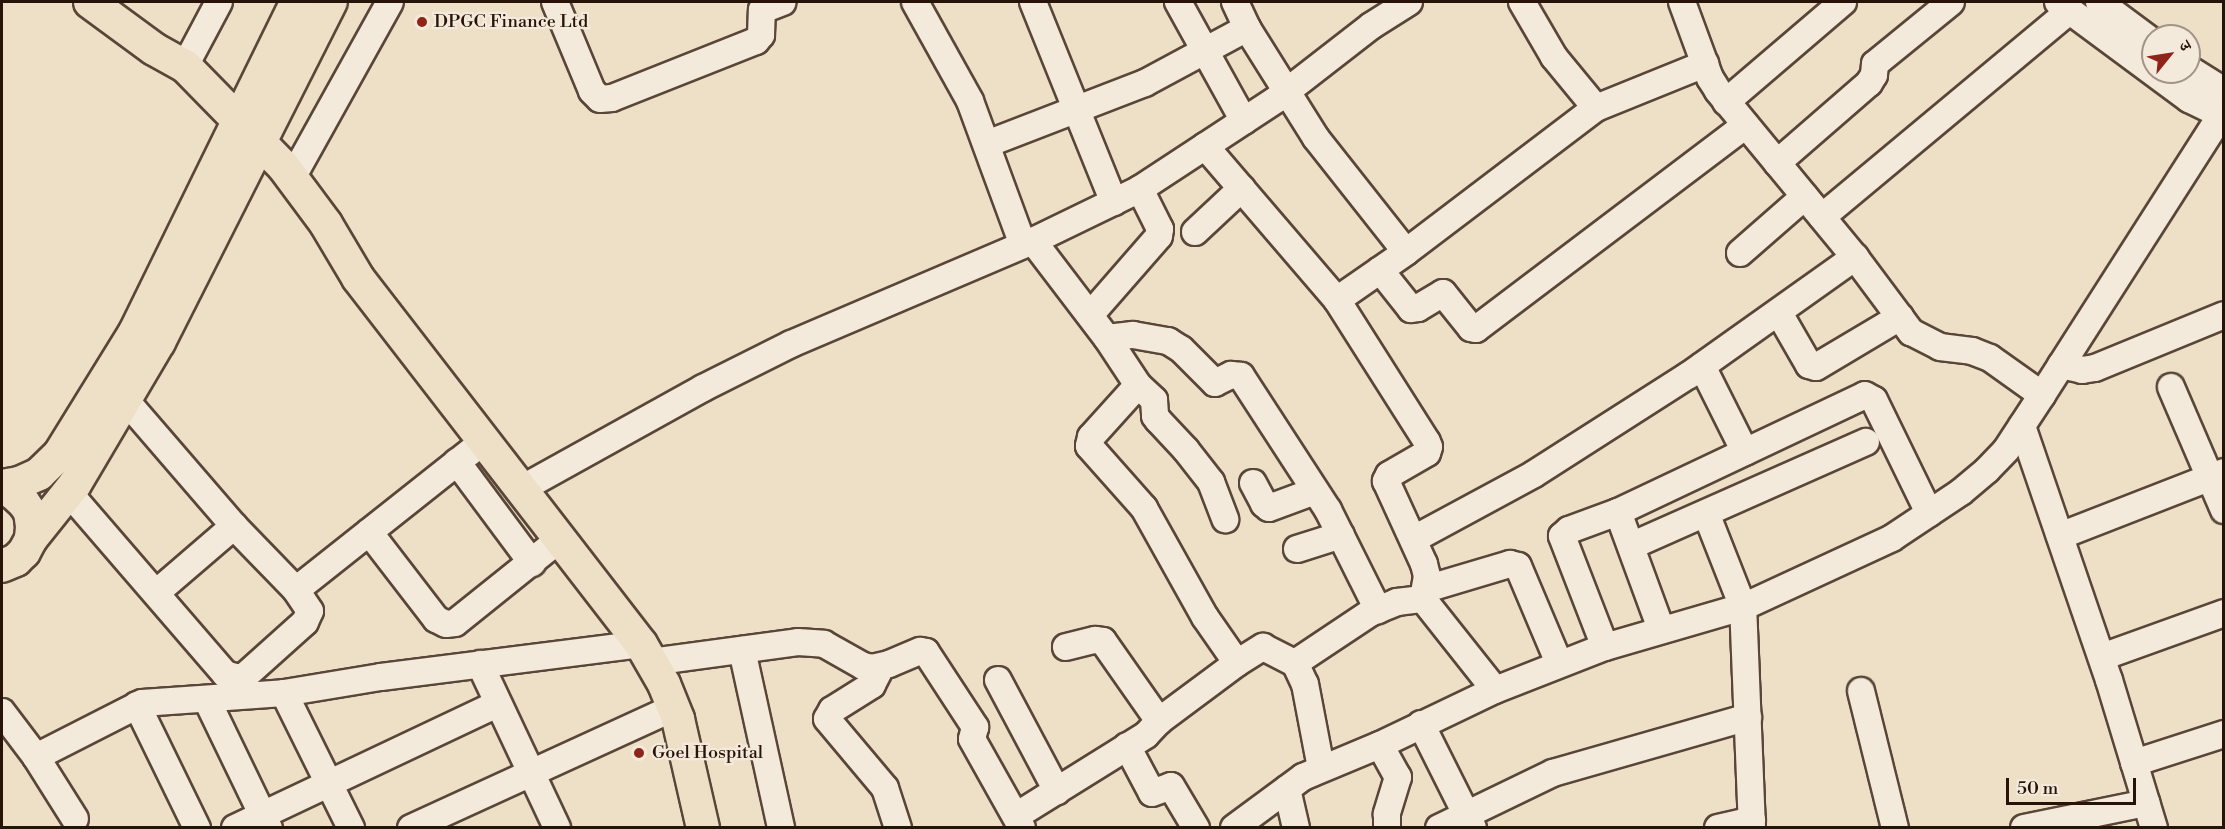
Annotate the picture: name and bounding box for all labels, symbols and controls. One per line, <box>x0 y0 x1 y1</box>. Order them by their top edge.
place label: DPGC Finance Ltd <box>434 11 588 33</box>
marker: DPGC Finance Ltd <box>415 15 429 29</box>
north arrow <box>2141 24 2201 84</box>
text: उ <box>2174 37 2196 55</box>
place label: Goel Hospital <box>652 742 763 764</box>
marker: Goel Hospital <box>630 744 648 762</box>
scale bar <box>2009 766 2140 804</box>
text: 50 m <box>2017 777 2058 800</box>

